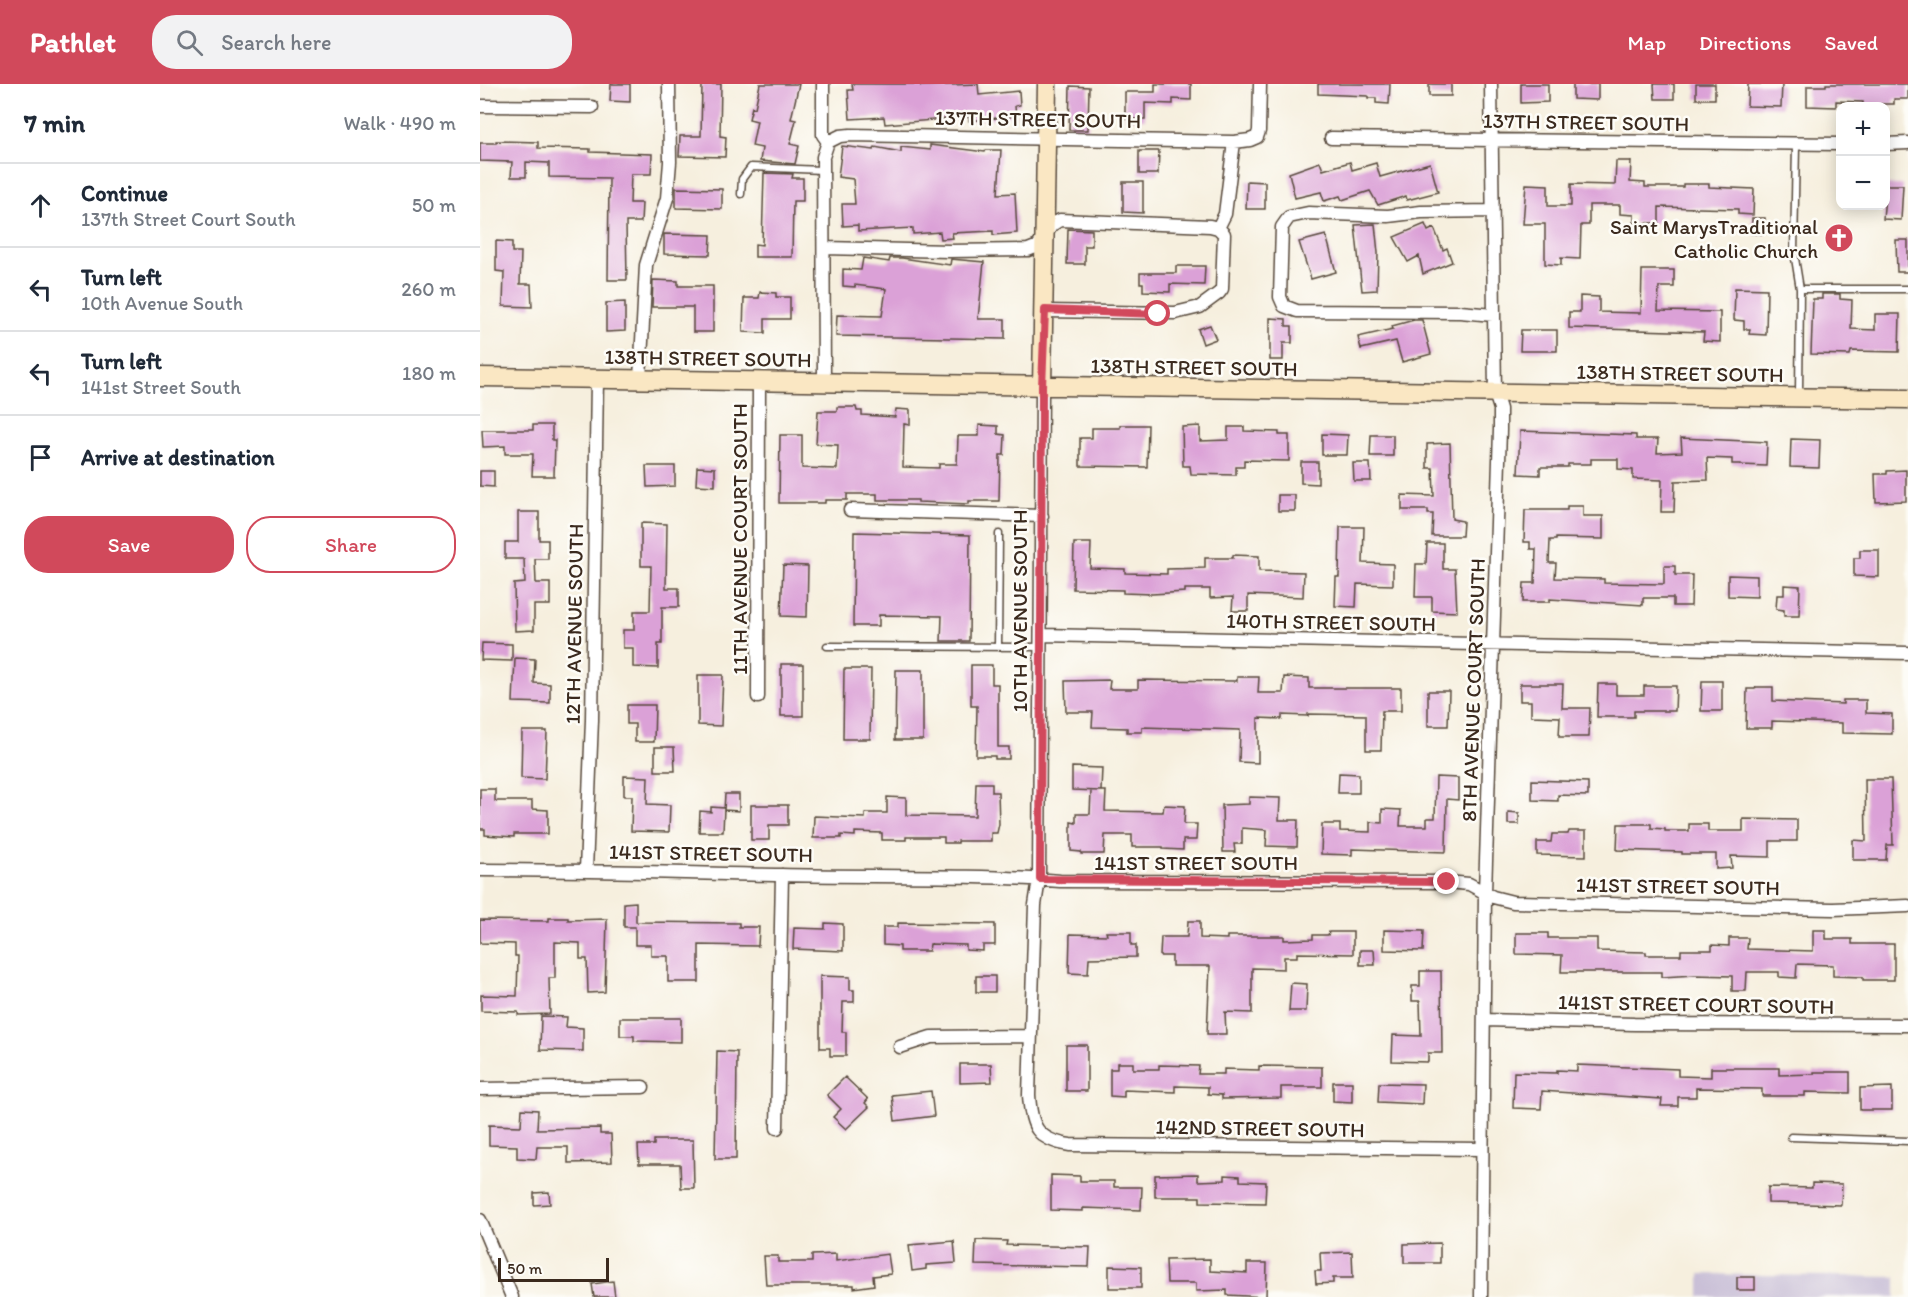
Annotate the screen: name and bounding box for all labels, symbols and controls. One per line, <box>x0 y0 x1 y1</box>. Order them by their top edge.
search box <box>152 15 572 69</box>
text: Pathlet <box>30 25 116 59</box>
icon: search <box>173 26 206 59</box>
text: Search here <box>221 29 331 56</box>
text: Map <box>1628 30 1666 55</box>
text: Directions <box>1699 30 1791 55</box>
text: Saved <box>1824 30 1878 55</box>
map controls <box>1836 102 1890 210</box>
button: + <box>1836 102 1890 156</box>
street label: 137TH STREET SOUTH <box>935 105 1141 133</box>
text: 7 min <box>24 107 85 139</box>
street label: 137TH STREET SOUTH <box>1483 108 1689 136</box>
text: Walk · 490 m <box>343 111 456 135</box>
button: − <box>1836 156 1890 210</box>
text: Continue <box>81 180 168 207</box>
icon: ahead <box>24 189 57 222</box>
text: 50 m <box>412 193 456 217</box>
text: 137th Street Court South <box>81 207 296 231</box>
place label: Saint MarysTraditional Catholic Church <box>1610 214 1818 263</box>
church icon: Saint MarysTraditional Catholic Church <box>1823 222 1855 254</box>
text: Turn left <box>81 264 162 291</box>
icon: left <box>24 273 57 306</box>
text: 260 m <box>401 277 456 301</box>
text: 10th Avenue South <box>81 291 243 315</box>
route start <box>1144 300 1170 326</box>
street label: 138TH STREET SOUTH <box>604 344 812 372</box>
text: Turn left <box>81 348 162 375</box>
street label: 138TH STREET SOUTH <box>1090 353 1298 381</box>
icon: left <box>24 357 57 390</box>
street label: 138TH STREET SOUTH <box>1576 359 1784 387</box>
text: 180 m <box>402 361 456 385</box>
text: 141st Street South <box>81 375 241 399</box>
street label: 11TH AVENUE COURT SOUTH <box>727 403 752 675</box>
icon: arrive <box>24 441 57 474</box>
text: Arrive at destination <box>81 444 275 471</box>
street label: 10TH AVENUE SOUTH <box>1007 510 1032 712</box>
button: Save <box>24 516 234 573</box>
button: Share <box>246 516 456 573</box>
street label: 12TH AVENUE SOUTH <box>560 523 588 725</box>
street label: 8TH AVENUE COURT SOUTH <box>1456 558 1490 822</box>
street label: 140TH STREET SOUTH <box>1226 608 1436 636</box>
street label: 141ST STREET SOUTH <box>609 839 813 867</box>
street label: 141ST STREET SOUTH <box>1094 850 1298 875</box>
route end <box>1433 868 1459 894</box>
street label: 141ST STREET SOUTH <box>1576 872 1780 900</box>
street label: 141ST STREET COURT SOUTH <box>1558 989 1834 1019</box>
street label: 142ND STREET SOUTH <box>1155 1114 1365 1142</box>
scale bar <box>498 1255 609 1282</box>
text: 50 m <box>507 1259 542 1278</box>

